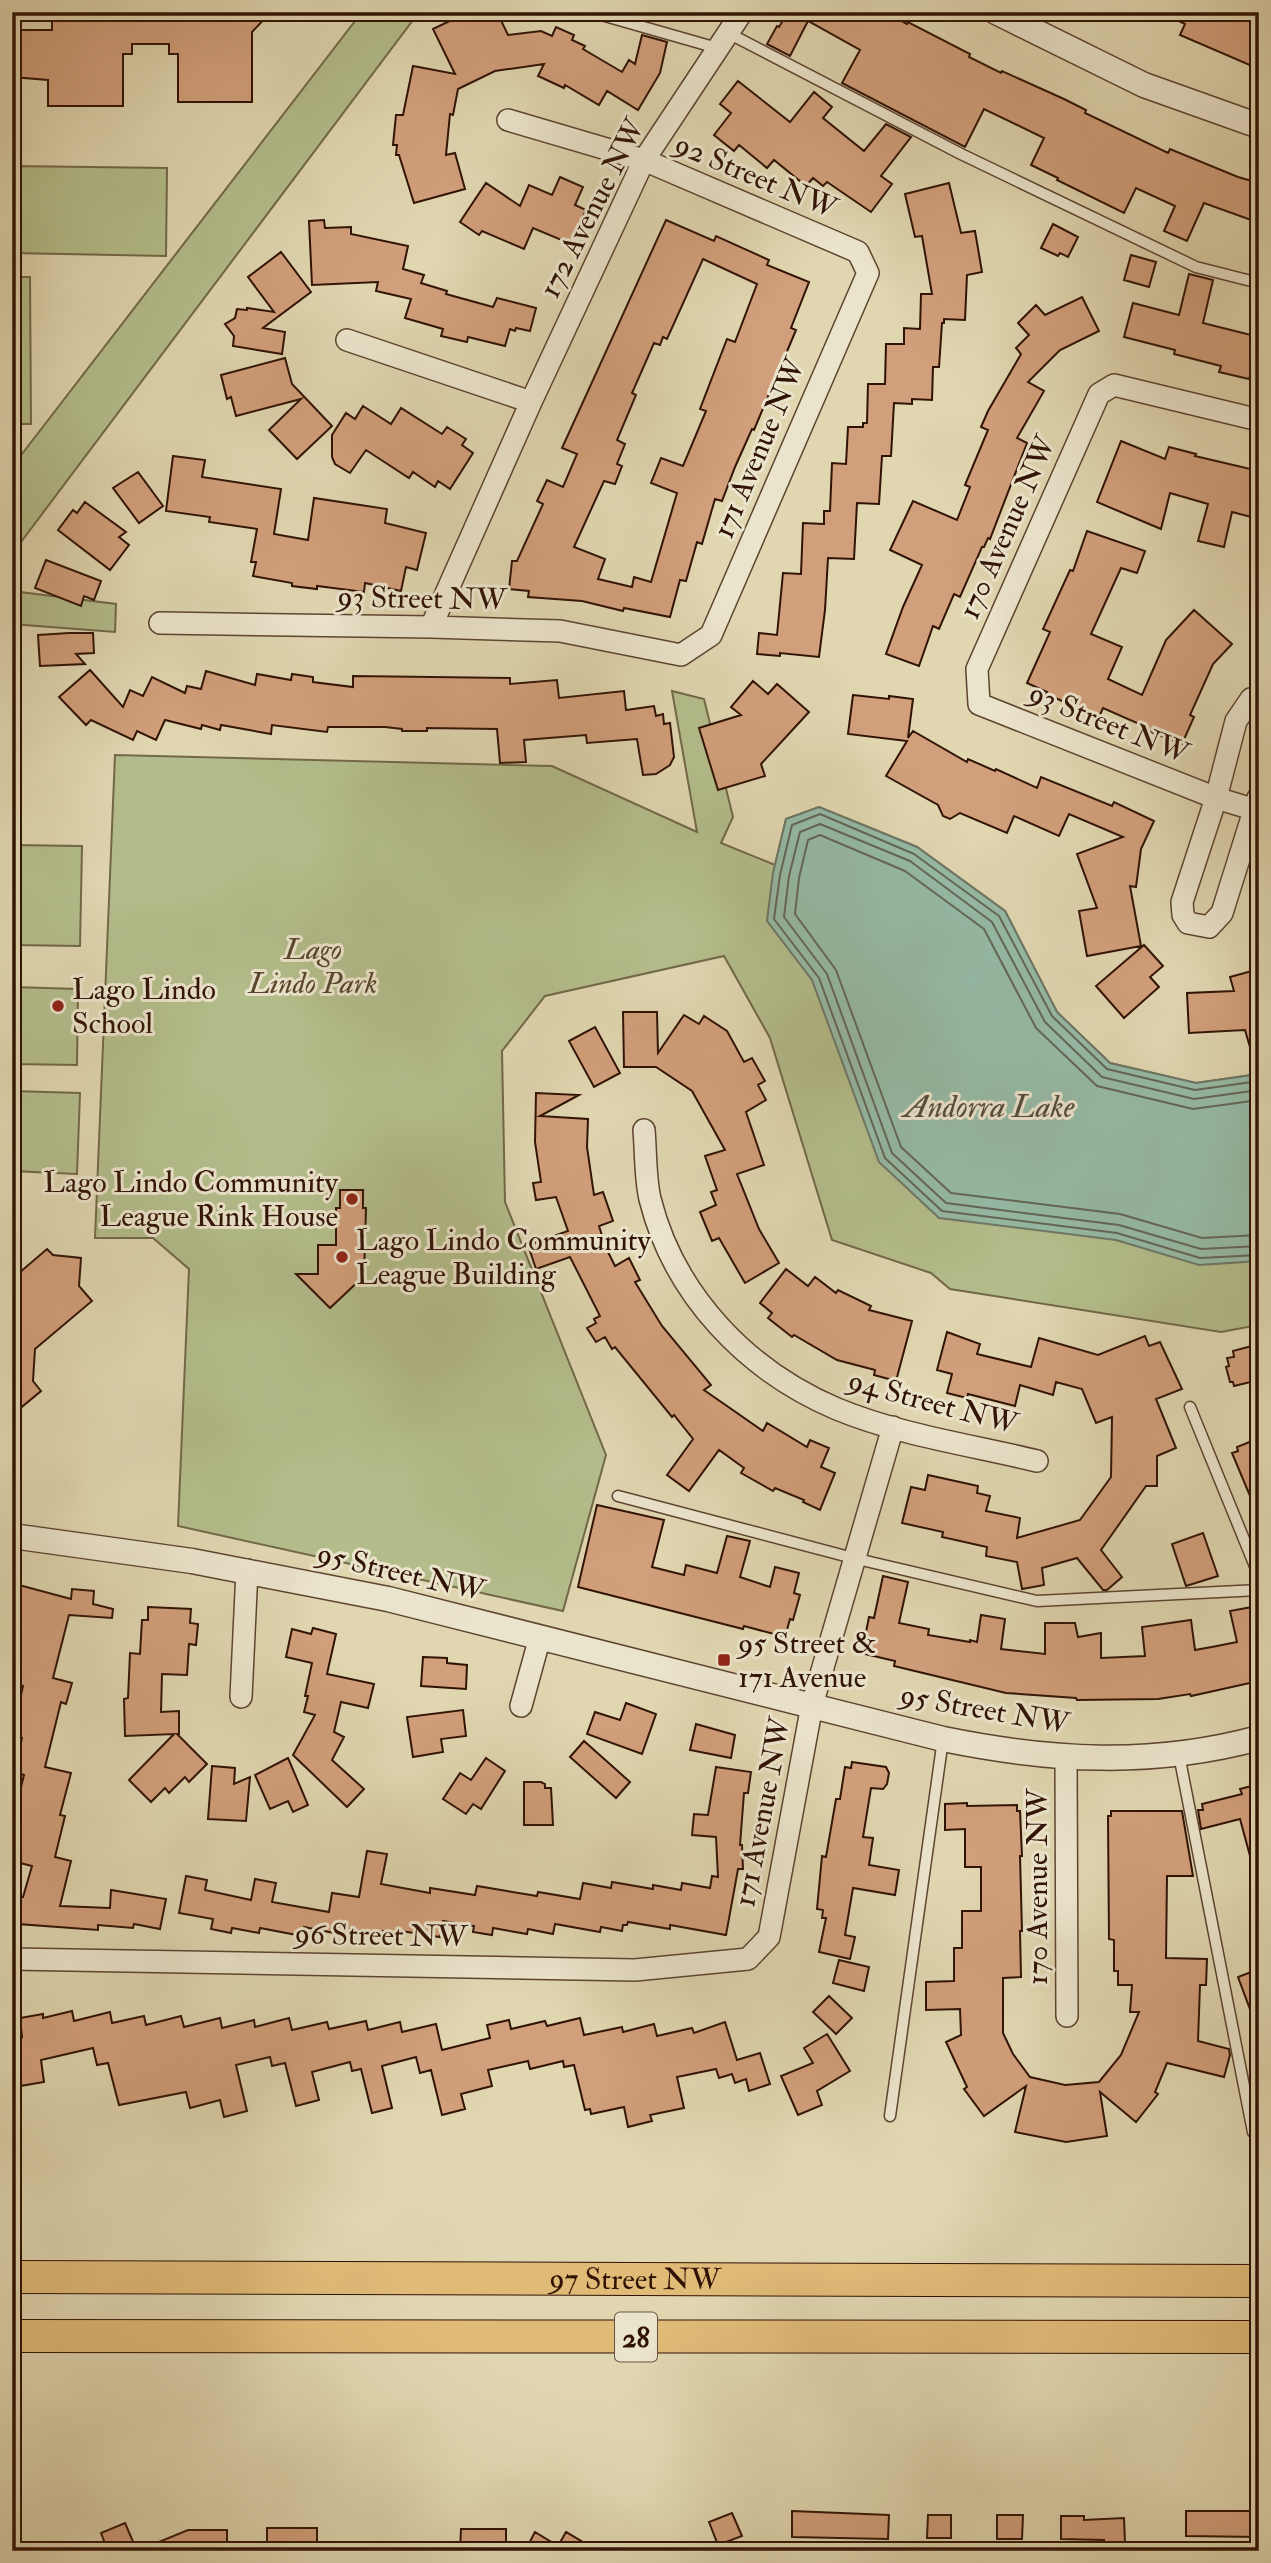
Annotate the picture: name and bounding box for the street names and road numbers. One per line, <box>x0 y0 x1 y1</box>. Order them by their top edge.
street label: 172 Avenue NW <box>531 111 654 304</box>
street label: 92 Street NW <box>667 125 844 228</box>
street label: 171 Avenue NW <box>705 351 815 544</box>
street label: 170 Avenue NW <box>951 429 1065 625</box>
street label: 93 Street NW <box>335 578 508 618</box>
street label: 93 Street NW <box>1022 674 1196 773</box>
street label: 94 Street NW <box>842 1362 1023 1443</box>
street label: 95 Street NW <box>312 1535 490 1610</box>
street label: 95 Street NW <box>896 1676 1074 1743</box>
street label: 171 Avenue NW <box>726 1713 799 1910</box>
street label: 170 Avenue NW <box>1019 1787 1056 1985</box>
street label: 96 Street NW <box>292 1915 469 1956</box>
street label: 97 Street NW <box>547 2261 722 2298</box>
road number: 28 <box>615 2312 657 2362</box>

